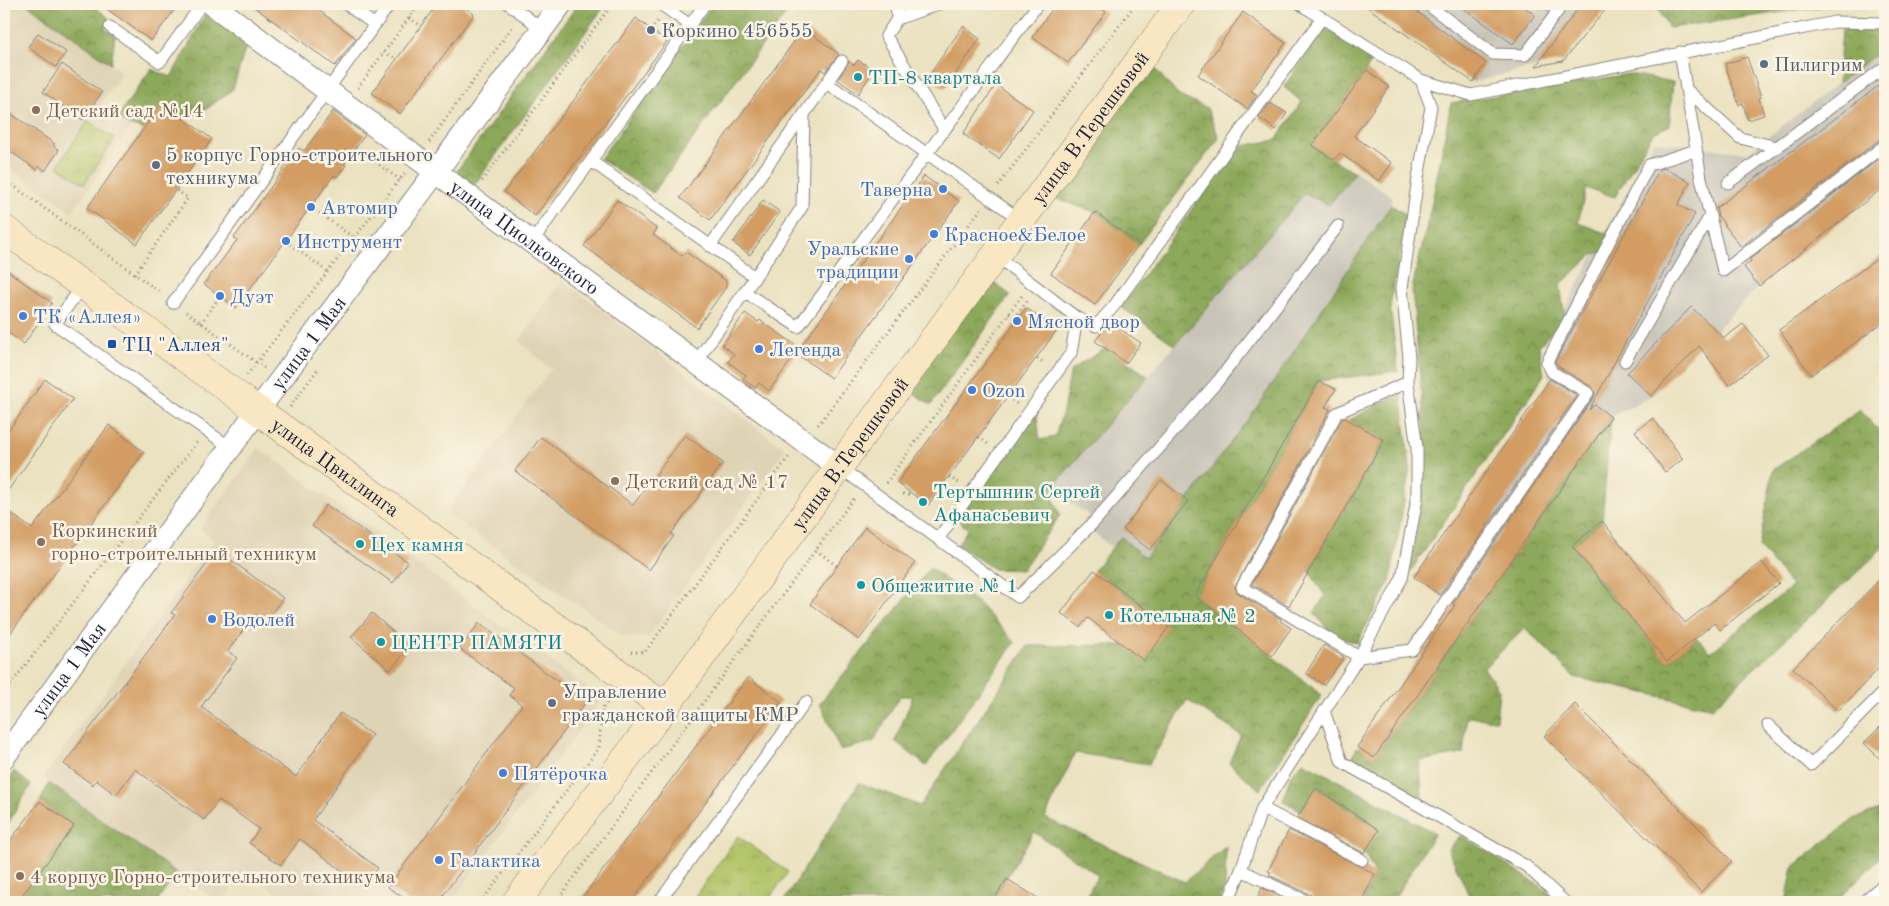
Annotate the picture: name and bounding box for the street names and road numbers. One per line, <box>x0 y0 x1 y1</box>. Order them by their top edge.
street label: улица В.Терешковой <box>1029 49 1154 208</box>
street label: улица Циолковского <box>445 178 602 300</box>
street label: улица 1 Мая <box>269 293 351 394</box>
street label: улица В.Терешковой <box>789 375 913 534</box>
street label: улица Цвиллинга <box>267 415 402 522</box>
street label: улица 1 Мая <box>29 619 111 721</box>

